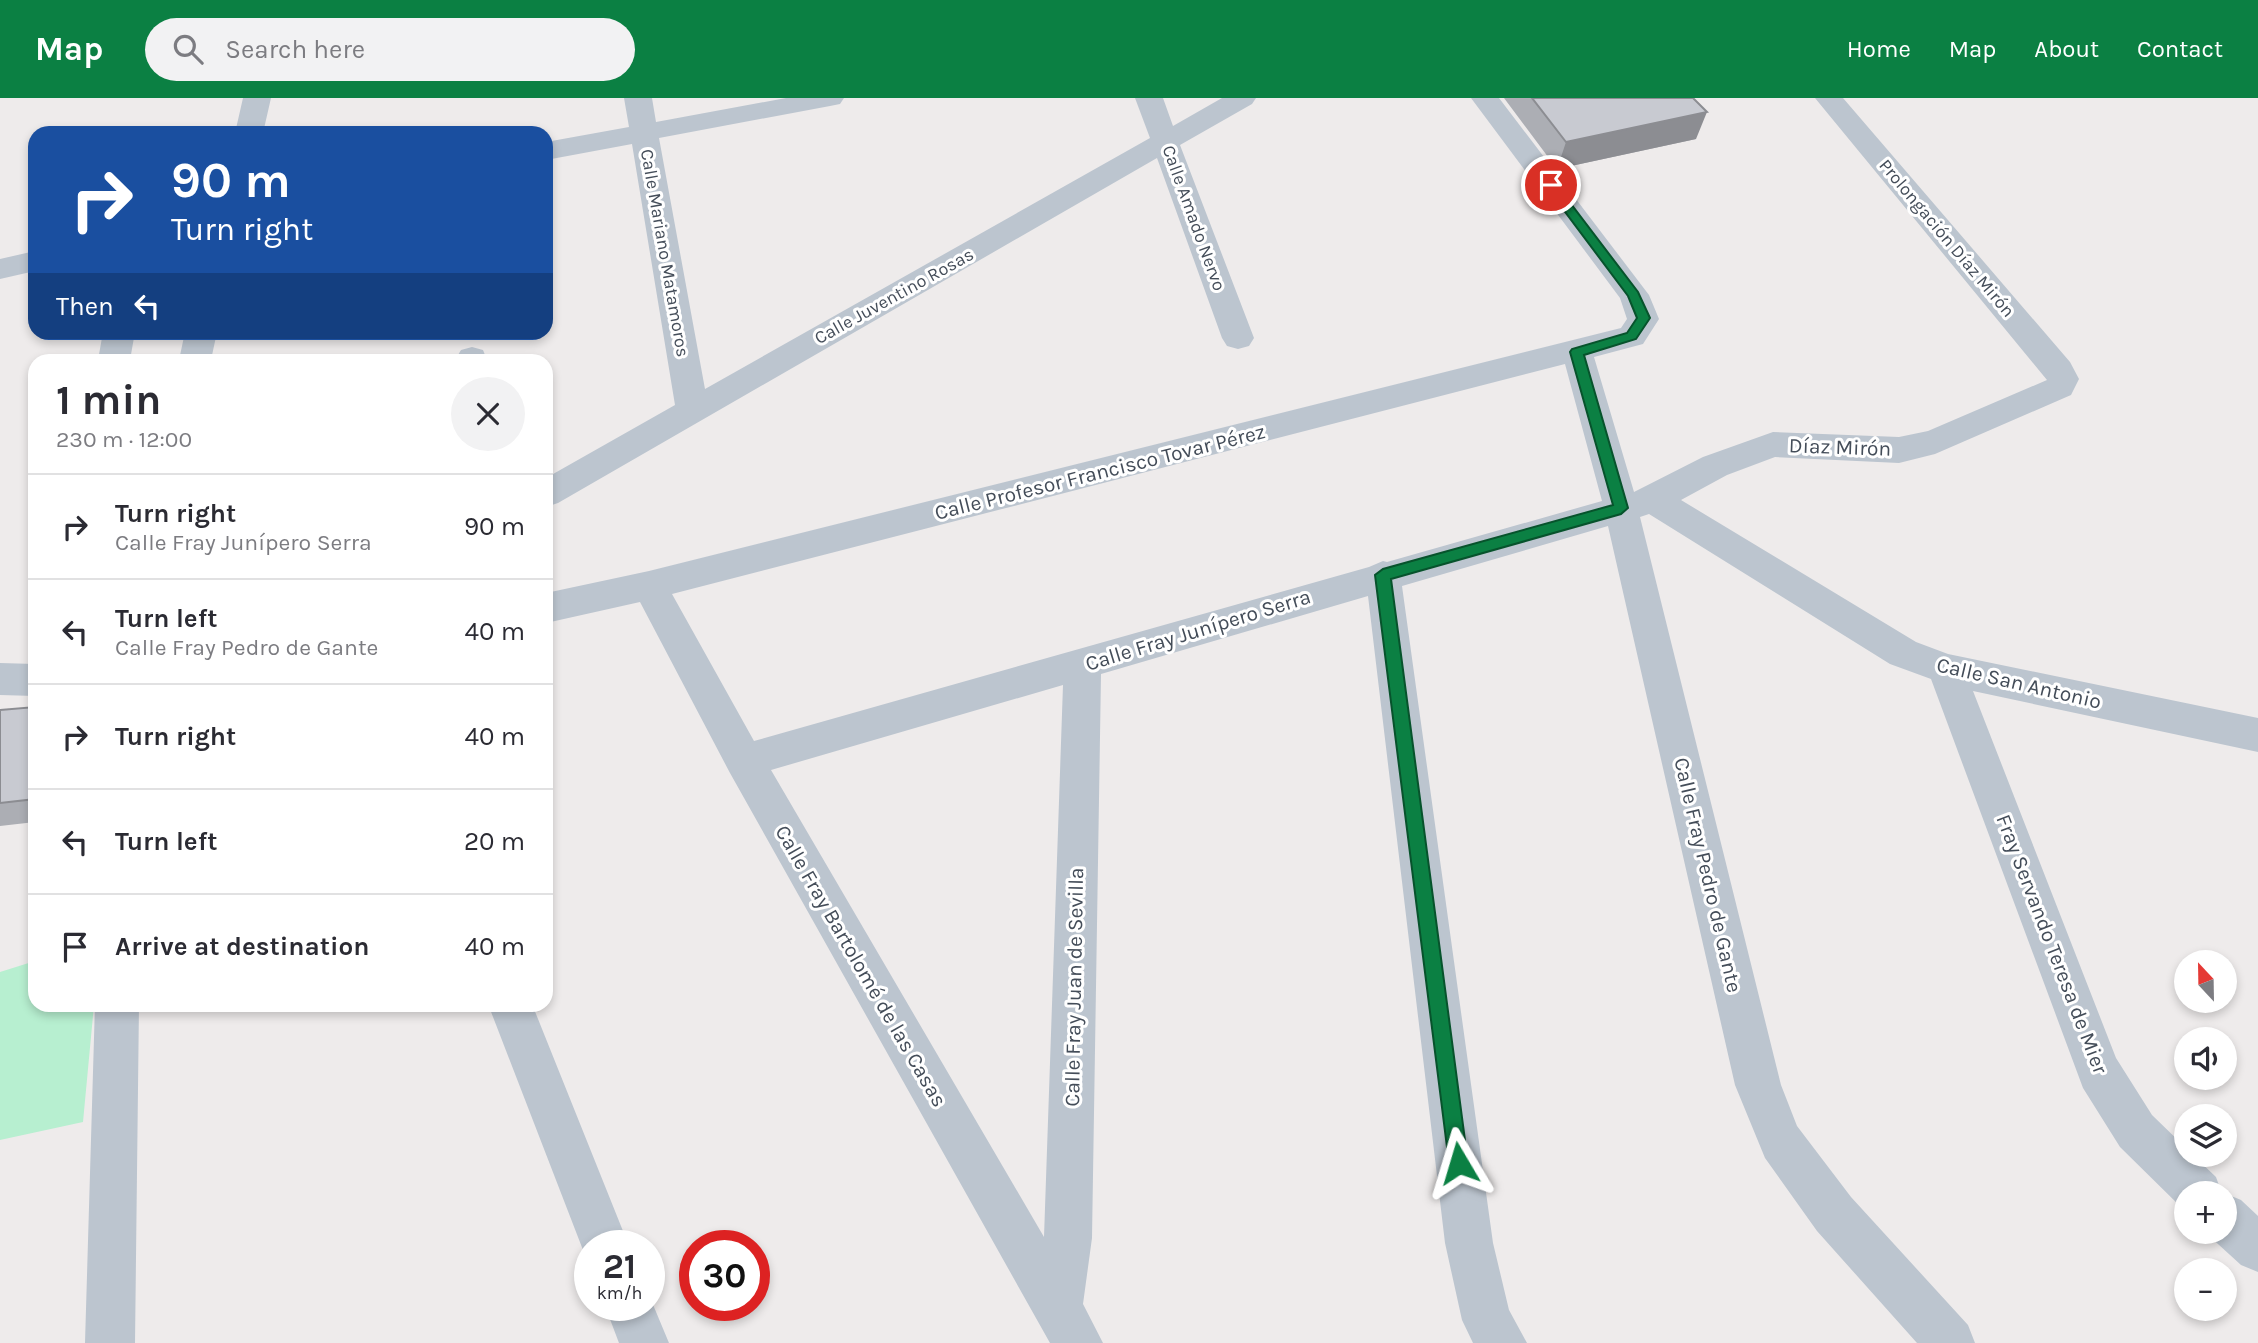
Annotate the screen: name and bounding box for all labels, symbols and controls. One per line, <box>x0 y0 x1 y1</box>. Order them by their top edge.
search box <box>145 18 635 81</box>
text: Map <box>35 30 103 68</box>
icon: search <box>169 30 207 68</box>
text: Search here <box>225 34 365 65</box>
text: Home <box>1847 35 1911 63</box>
text: Map <box>1949 35 1996 63</box>
text: About <box>2034 35 2099 63</box>
text: Contact <box>2137 35 2223 63</box>
street label: Calle Amado Nervo <box>1157 142 1231 294</box>
street label: Calle Mariano Matamoros <box>636 147 694 359</box>
text: 90 m <box>171 152 291 209</box>
icon: right <box>56 154 147 245</box>
street label: Prolongación Díaz Mirón <box>1874 154 2020 322</box>
pin <box>1521 155 1581 215</box>
icon: arrive <box>1532 166 1570 204</box>
text: Turn right <box>171 211 313 248</box>
street label: Calle Juventino Rosas <box>811 243 977 349</box>
icon: left <box>128 287 166 325</box>
text: Then <box>56 291 114 322</box>
text: 1 min <box>56 375 161 425</box>
button: close <box>451 377 525 451</box>
street label: Calle Profesor Francisco Tovar Pérez <box>932 419 1268 525</box>
text: 230 m · 12:00 <box>56 426 192 453</box>
street label: Díaz Mirón <box>1788 433 1892 461</box>
text: Turn right <box>115 498 236 529</box>
icon: right <box>56 508 94 546</box>
text: 90 m <box>464 511 525 542</box>
text: Calle Fray Junípero Serra <box>115 529 372 556</box>
street label: Calle Fray Junípero Serra <box>1082 584 1314 676</box>
text: Turn left <box>115 603 217 634</box>
icon: left <box>56 613 94 651</box>
text: 40 m <box>465 616 525 647</box>
text: Calle Fray Pedro de Gante <box>115 634 378 661</box>
street label: Calle San Antonio <box>1934 652 2104 714</box>
icon: right <box>56 718 94 756</box>
text: Turn right <box>115 721 236 752</box>
text: 40 m <box>465 721 525 752</box>
street label: Calle Fray Pedro de Gante <box>1669 755 1747 995</box>
street label: Fray Servando Teresa de Mier <box>1991 811 2113 1078</box>
street label: Calle Fray Bartolomé de las Casas <box>770 821 952 1111</box>
icon: left <box>56 823 94 861</box>
text: Turn left <box>115 826 217 857</box>
text: 20 m <box>464 826 525 857</box>
street label: Calle Fray Juan de Sevilla <box>1060 867 1088 1107</box>
icon: arrive <box>56 928 94 966</box>
text: Arrive at destination <box>115 931 369 962</box>
text: 40 m <box>465 931 525 962</box>
north arrow <box>2174 950 2236 1013</box>
map controls <box>2174 950 2237 1321</box>
button: sound <box>2174 1027 2237 1090</box>
button: layers <box>2174 1104 2237 1167</box>
position arrow <box>1422 1126 1496 1200</box>
button: + <box>2174 1181 2237 1244</box>
speed limit sign: 30 <box>679 1230 770 1321</box>
text: 21 <box>603 1246 636 1287</box>
button: − <box>2174 1258 2237 1321</box>
text: km/h <box>597 1282 642 1304</box>

